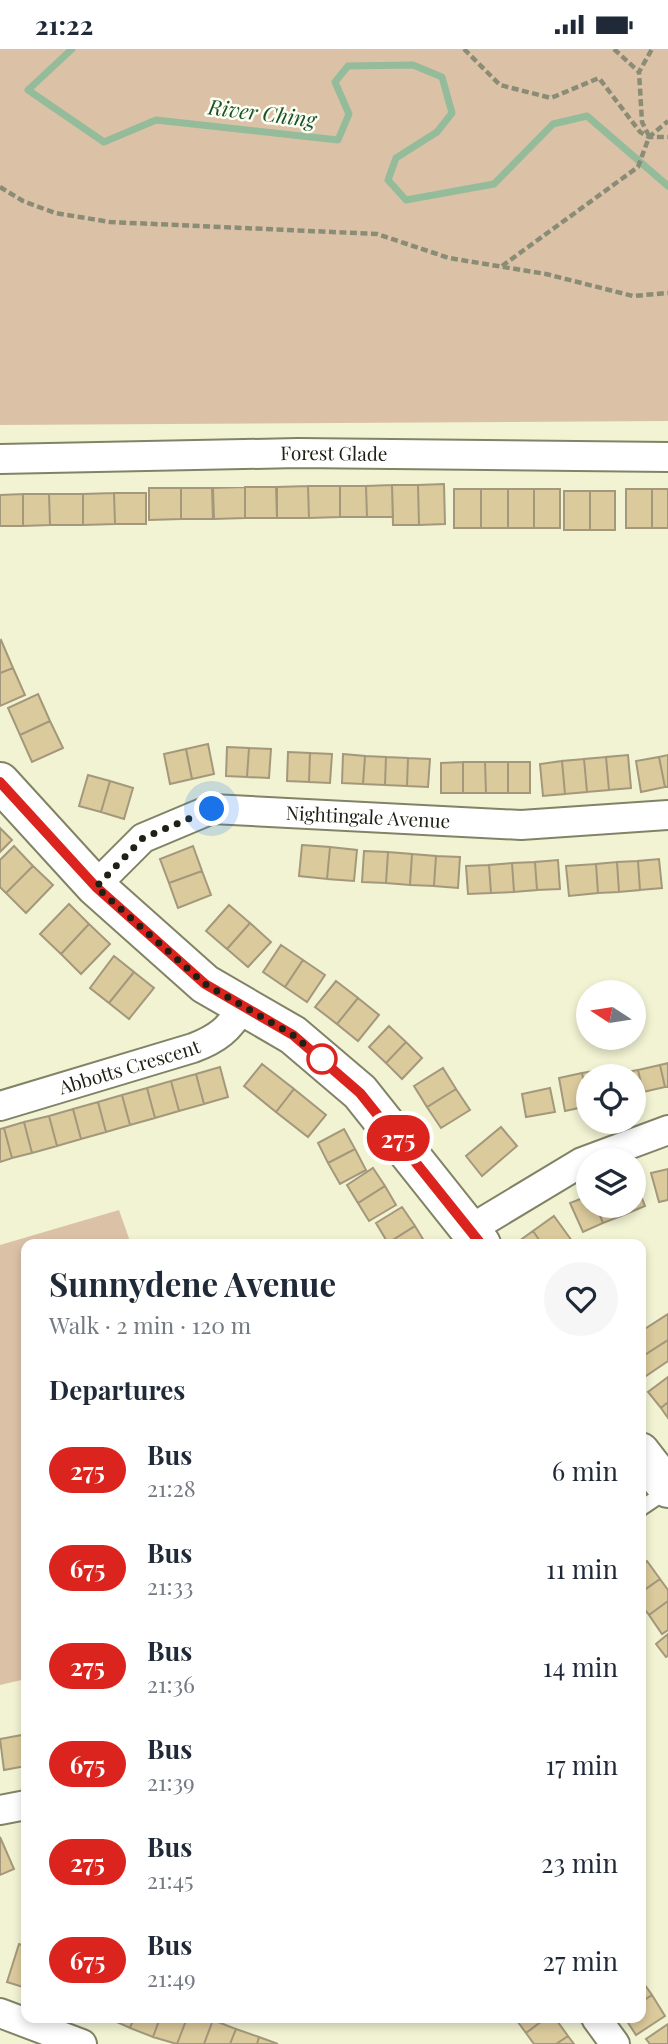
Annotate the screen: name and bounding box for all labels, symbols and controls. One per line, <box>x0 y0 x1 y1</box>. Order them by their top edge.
text: 21:22 <box>35 7 93 42</box>
water label: River Ching <box>206 91 319 133</box>
street label: Forest Glade <box>280 439 388 466</box>
your location <box>194 791 229 826</box>
street label: Nightingale Avenue <box>285 799 451 833</box>
north arrow <box>576 980 646 1050</box>
map controls <box>576 980 646 1218</box>
street label: Abbotts Crescent <box>54 1033 204 1100</box>
unlabelled marker <box>307 1044 337 1074</box>
button: locate <box>576 1064 646 1134</box>
line badge: 275 <box>358 1115 438 1161</box>
text: 275 <box>381 1122 415 1154</box>
button: layers <box>576 1148 646 1218</box>
text: Sunnydene Avenue <box>49 1261 336 1305</box>
button: heart <box>544 1262 618 1336</box>
text: Walk · 2 min · 120 m <box>49 1309 251 1340</box>
text: Departures <box>49 1372 185 1407</box>
text: Bus <box>147 1437 192 1472</box>
text: 6 min <box>552 1453 618 1488</box>
text: 275 <box>70 1454 105 1486</box>
text: 21:28 <box>147 1472 196 1503</box>
text: Bus <box>147 1535 192 1570</box>
text: 11 min <box>546 1551 618 1586</box>
text: 675 <box>70 1552 105 1584</box>
text: 21:33 <box>147 1570 193 1601</box>
text: Bus <box>147 1633 192 1668</box>
text: 14 min <box>543 1649 618 1684</box>
text: 275 <box>70 1650 105 1682</box>
text: 21:36 <box>147 1668 195 1699</box>
text: Bus <box>147 1731 192 1766</box>
text: 17 min <box>545 1747 618 1782</box>
text: 675 <box>70 1748 105 1780</box>
text: 21:39 <box>147 1766 195 1797</box>
text: Bus <box>147 1829 192 1864</box>
text: 23 min <box>541 1845 618 1880</box>
text: 275 <box>70 1846 105 1878</box>
text: 21:45 <box>147 1864 194 1895</box>
text: Bus <box>147 1927 192 1962</box>
text: 27 min <box>543 1943 618 1978</box>
text: 675 <box>70 1944 105 1976</box>
text: 21:49 <box>147 1962 196 1993</box>

